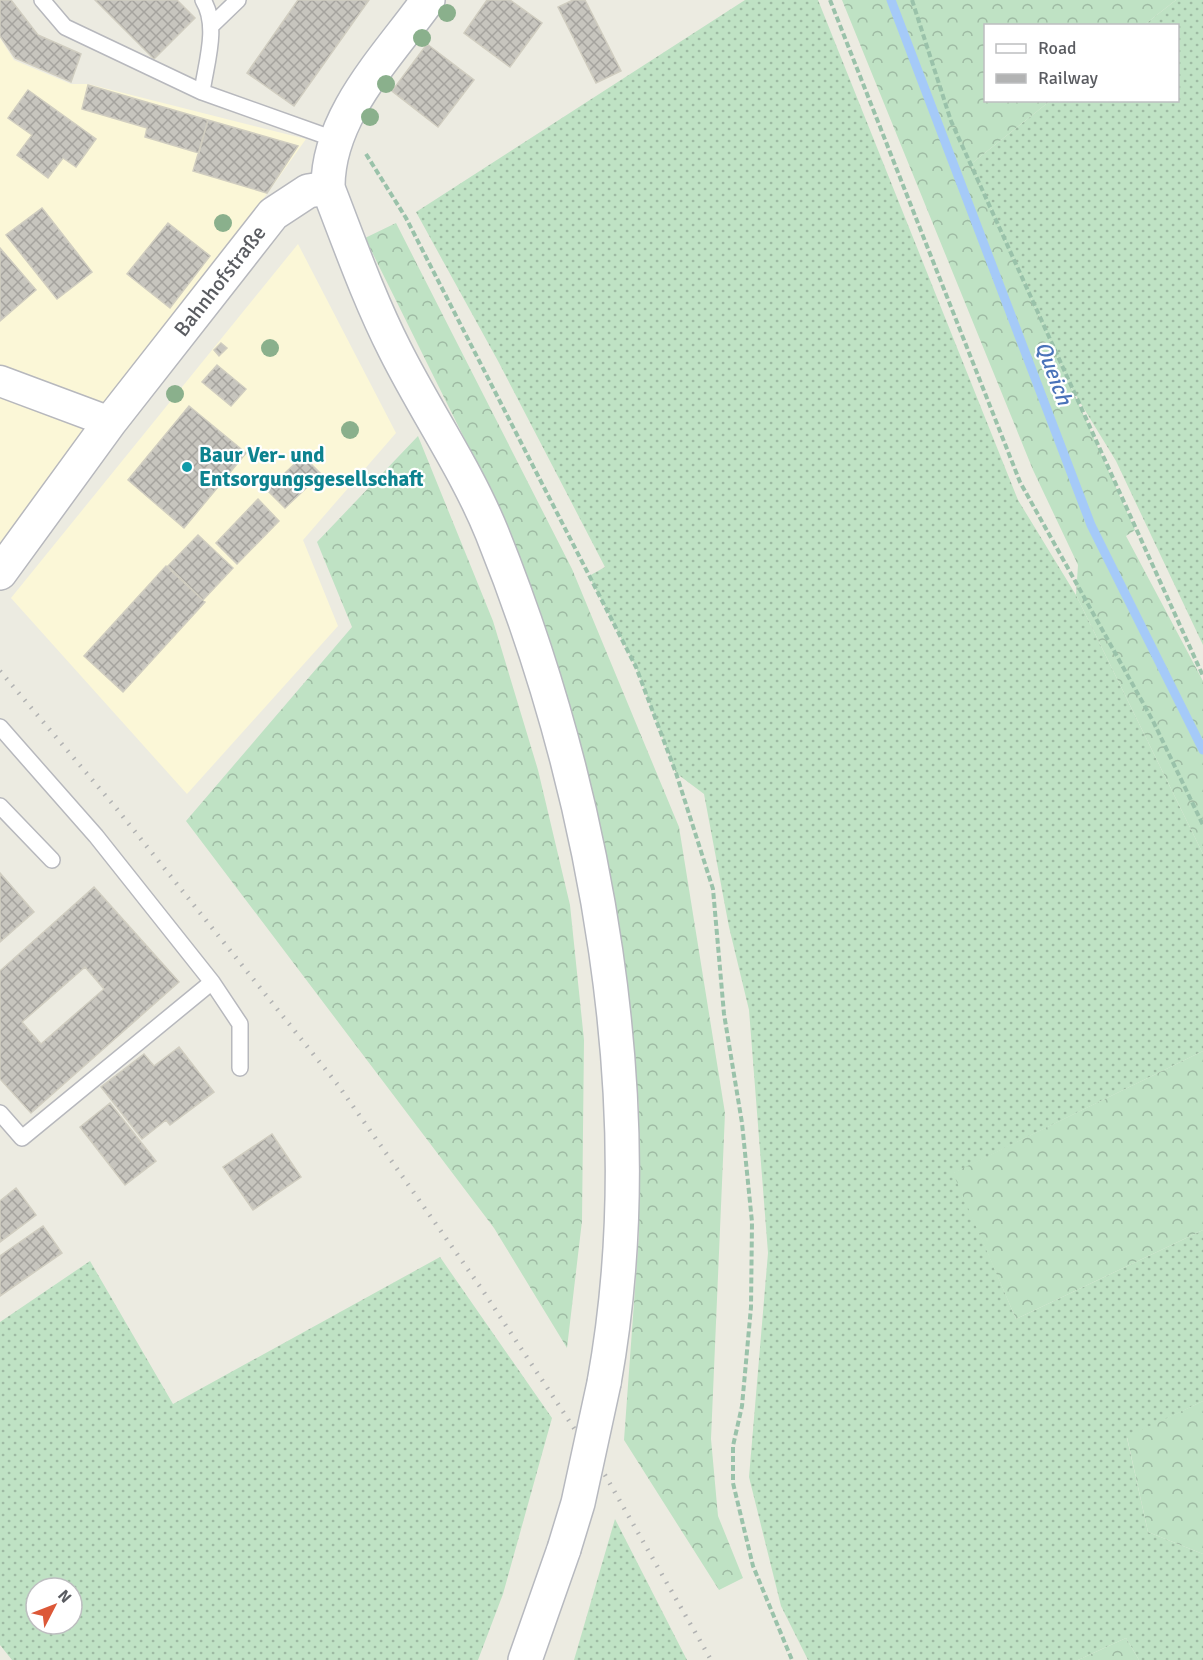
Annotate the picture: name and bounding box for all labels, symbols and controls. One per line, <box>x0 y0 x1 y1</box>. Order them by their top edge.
legend <box>984 24 1179 102</box>
text: Road <box>1038 37 1077 59</box>
text: Railway <box>1038 67 1099 89</box>
street label: Bahnhofstraße <box>169 220 271 342</box>
water label: Queich <box>1030 338 1079 409</box>
place label: Baur Ver- und Entsorgungsgesellschaft <box>199 442 424 492</box>
marker: Baur Ver- und Entsorgungsgesellschaft <box>180 460 194 474</box>
north arrow <box>24 1576 84 1636</box>
text: N <box>53 1586 76 1607</box>

